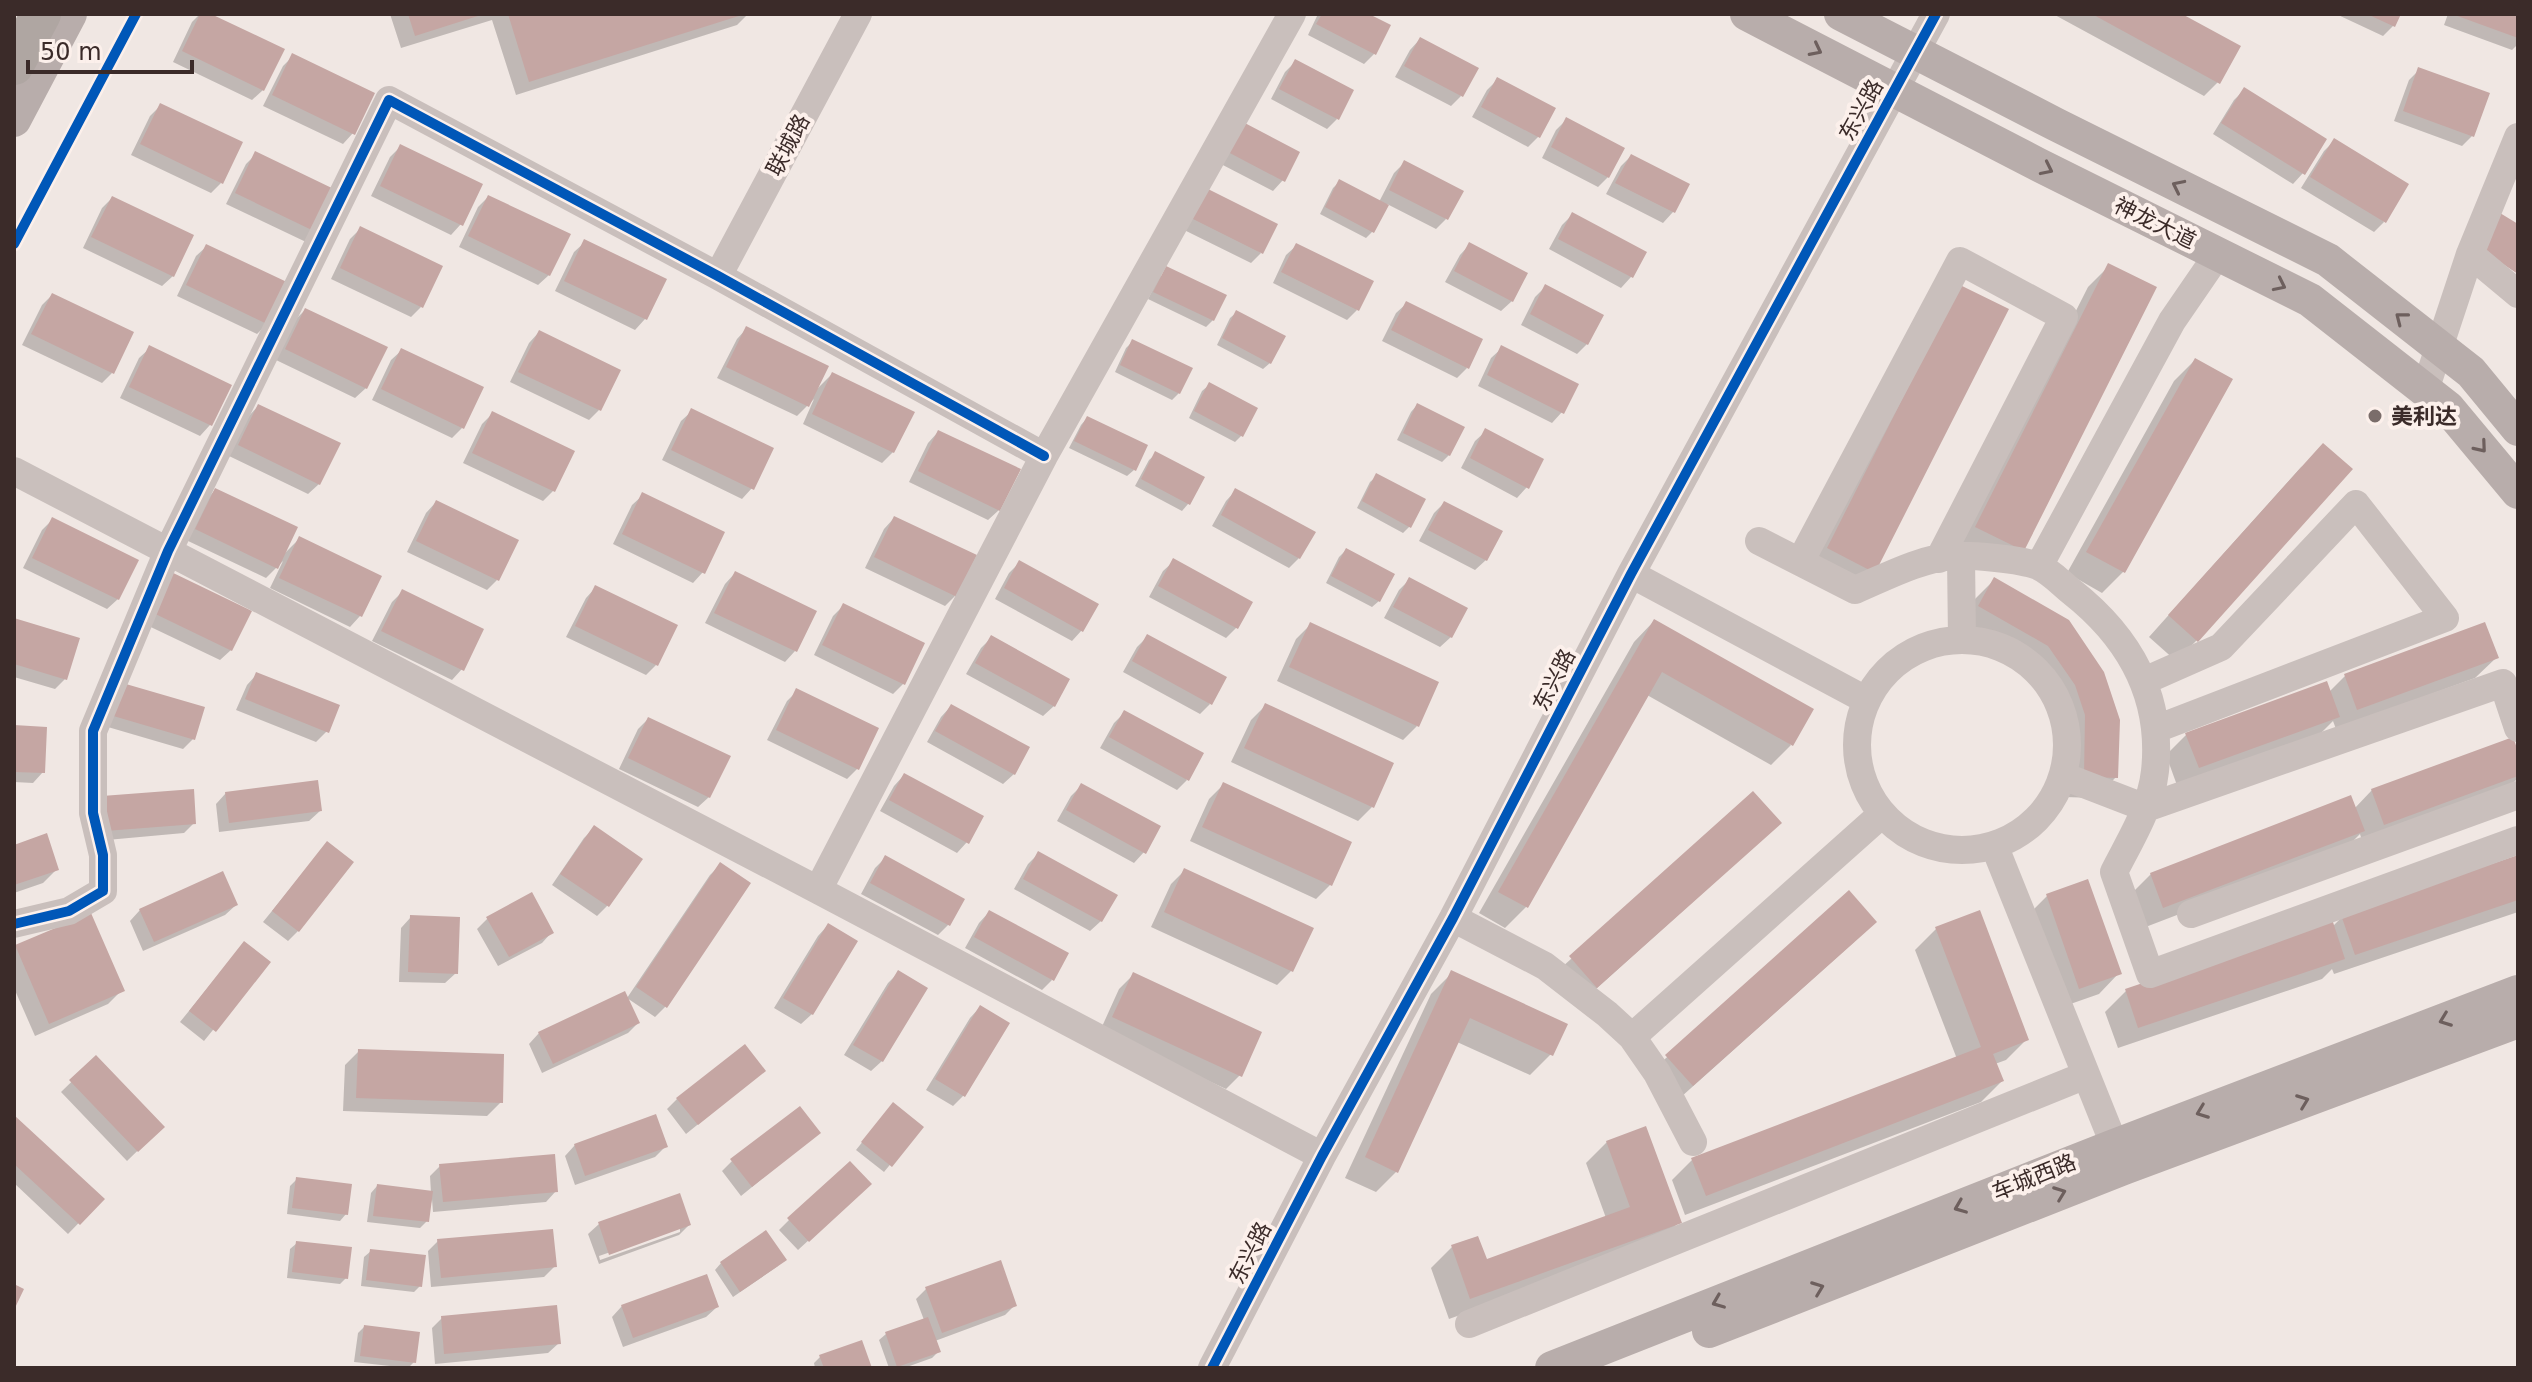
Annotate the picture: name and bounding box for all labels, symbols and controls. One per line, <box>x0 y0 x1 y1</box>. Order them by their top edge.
scale bar <box>28 24 192 74</box>
text: 50 m <box>40 38 102 66</box>
one-way arrow <box>1807 40 1822 55</box>
street label: 东兴路 <box>1834 75 1888 145</box>
street label: 联城路 <box>761 110 815 180</box>
one-way arrow <box>2038 159 2053 175</box>
one-way arrow <box>2172 180 2187 196</box>
street label: 神龙大道 <box>2110 192 2200 254</box>
one-way arrow <box>2271 275 2286 291</box>
one-way arrow <box>2395 313 2410 327</box>
place label: 美利达 <box>2391 404 2457 429</box>
marker: 美利达 <box>2366 407 2384 425</box>
one-way arrow <box>2471 438 2486 452</box>
street label: 东兴路 <box>1528 645 1580 715</box>
one-way arrow <box>2439 1010 2453 1027</box>
one-way arrow <box>2295 1094 2309 1111</box>
one-way arrow <box>2196 1102 2210 1119</box>
street label: 车城西路 <box>1989 1149 2079 1205</box>
one-way arrow <box>2052 1186 2066 1203</box>
one-way arrow <box>1954 1197 1968 1213</box>
street label: 东兴路 <box>1224 1218 1276 1288</box>
one-way arrow <box>1810 1281 1824 1298</box>
one-way arrow <box>1712 1292 1726 1309</box>

